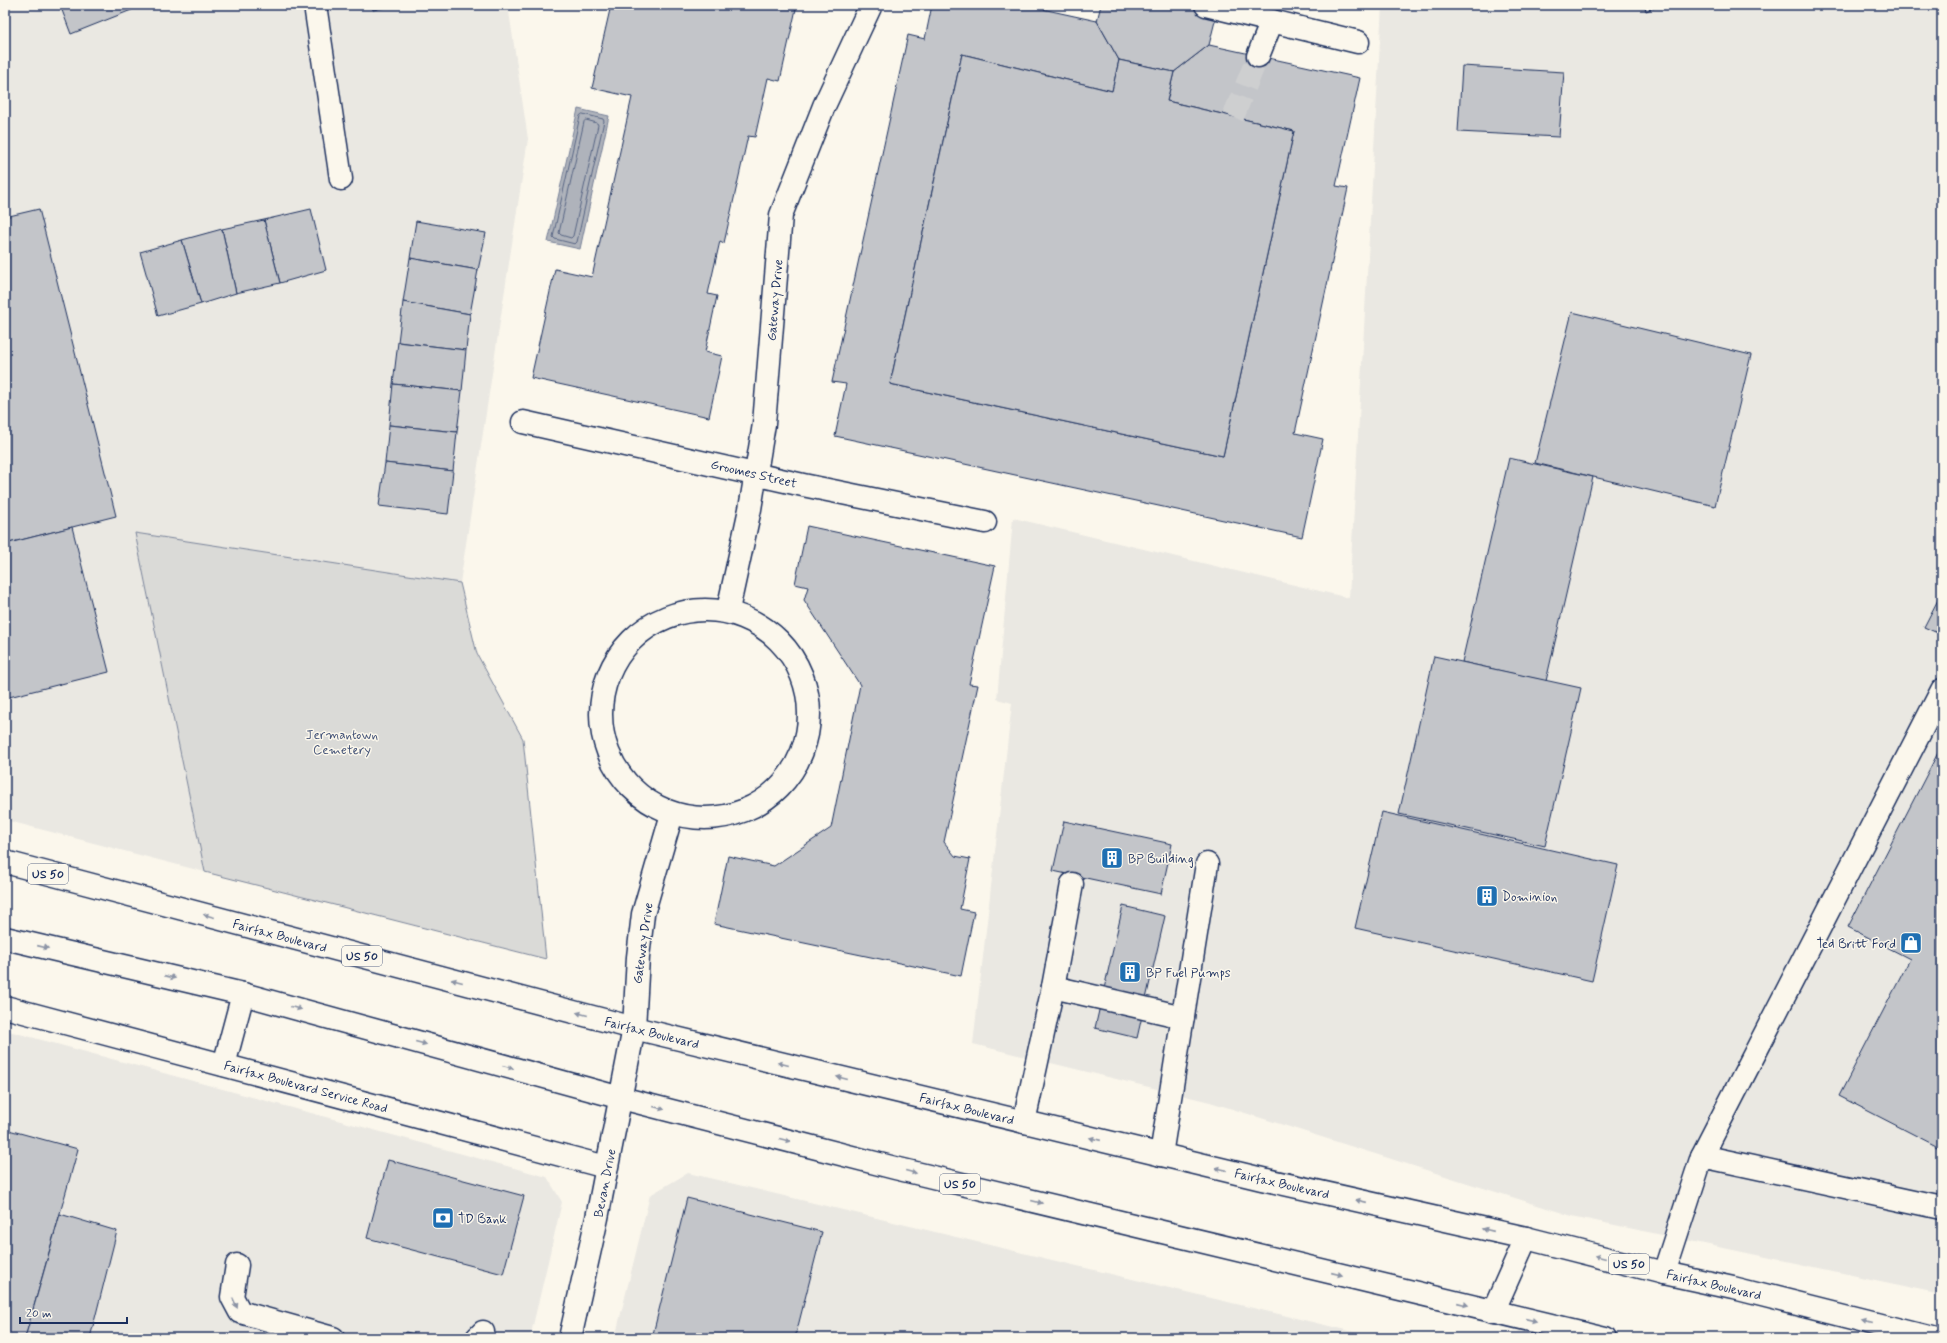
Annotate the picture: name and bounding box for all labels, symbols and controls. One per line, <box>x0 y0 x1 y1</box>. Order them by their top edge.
street label: Gateway Drive <box>763 258 788 342</box>
street label: Groomes Street <box>709 456 798 493</box>
park label: Jermantown Cemetery <box>306 727 378 759</box>
building icon: BP Building <box>1099 845 1125 871</box>
place label: BP Building <box>1128 851 1194 868</box>
road number: US 50 <box>28 864 68 884</box>
building icon: Dominion <box>1474 883 1500 909</box>
place label: Dominion <box>1502 889 1557 906</box>
street label: Gateway Drive <box>629 901 658 985</box>
one-way arrow <box>203 913 215 919</box>
street label: Fairfax Boulevard <box>231 916 329 957</box>
shop icon: Ted Britt Ford <box>1898 930 1924 956</box>
place label: Ted Britt Ford <box>1817 936 1896 953</box>
one-way arrow <box>37 945 49 951</box>
road number: US 50 <box>342 946 382 966</box>
building icon: BP Fuel Pumps <box>1117 959 1143 985</box>
place label: BP Fuel Pumps <box>1146 965 1231 982</box>
one-way arrow <box>163 974 176 980</box>
one-way arrow <box>450 978 462 984</box>
one-way arrow <box>289 1006 302 1012</box>
one-way arrow <box>576 1011 588 1017</box>
street label: Fairfax Boulevard <box>603 1013 701 1053</box>
one-way arrow <box>415 1040 427 1046</box>
street label: Fairfax Boulevard Service Road <box>222 1057 389 1117</box>
one-way arrow <box>777 1060 789 1066</box>
one-way arrow <box>501 1064 514 1070</box>
one-way arrow <box>836 1075 848 1081</box>
street label: Fairfax Boulevard <box>918 1089 1016 1129</box>
one-way arrow <box>653 1105 665 1111</box>
one-way arrow <box>1088 1136 1100 1142</box>
one-way arrow <box>779 1137 791 1143</box>
street label: Bevan Drive <box>590 1147 620 1219</box>
street label: Fairfax Boulevard <box>1233 1165 1331 1204</box>
one-way arrow <box>1215 1166 1227 1172</box>
one-way arrow <box>905 1169 917 1175</box>
road number: US 50 <box>940 1174 980 1194</box>
one-way arrow <box>1355 1198 1368 1204</box>
one-way arrow <box>1031 1200 1044 1206</box>
bank icon: TD Bank <box>430 1205 456 1231</box>
place label: TD Bank <box>458 1211 507 1228</box>
one-way arrow <box>1482 1226 1494 1232</box>
one-way arrow <box>1593 1254 1605 1260</box>
road number: US 50 <box>1609 1254 1649 1274</box>
street label: Fairfax Boulevard <box>1665 1266 1763 1305</box>
one-way arrow <box>1330 1272 1343 1278</box>
one-way arrow <box>232 1298 238 1309</box>
scale bar <box>20 1299 127 1325</box>
one-way arrow <box>1457 1302 1469 1308</box>
text: 20 m <box>26 1306 52 1322</box>
one-way arrow <box>1525 1318 1537 1324</box>
one-way arrow <box>1861 1318 1874 1324</box>

